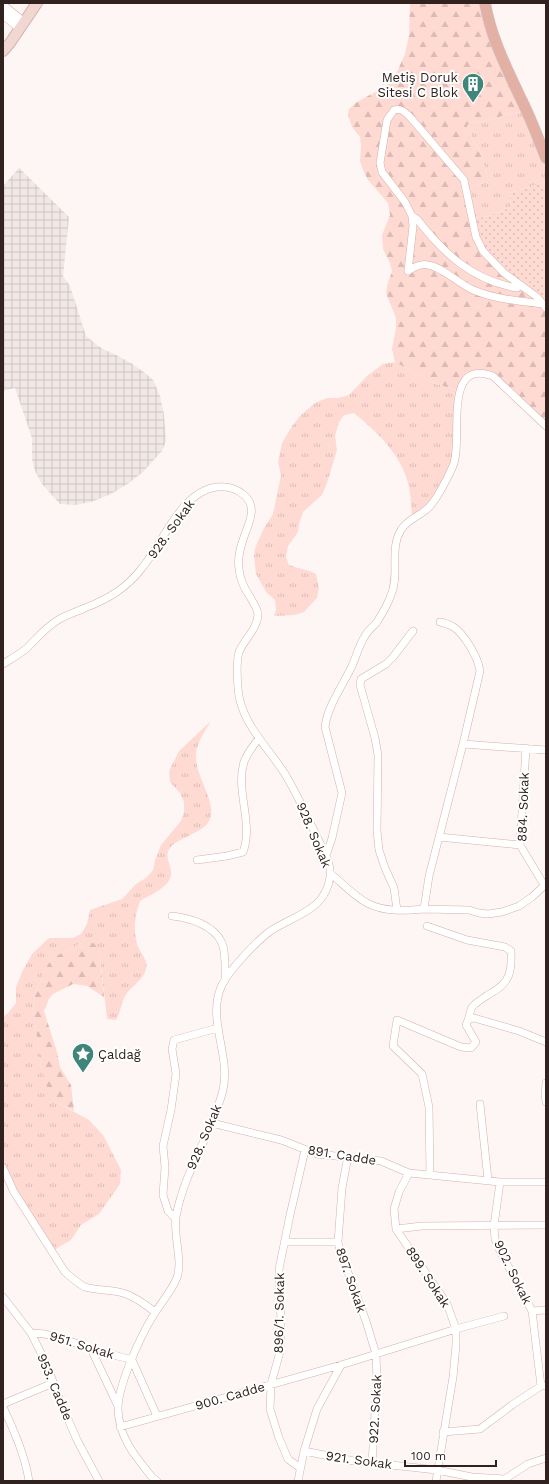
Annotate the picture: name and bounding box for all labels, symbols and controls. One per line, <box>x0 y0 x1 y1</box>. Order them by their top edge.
place label: Metiş Doruk Sitesi C Blok <box>378 70 459 100</box>
building icon: Metiş Doruk Sitesi C Blok <box>460 71 486 104</box>
street label: 928. Sokak <box>144 496 198 562</box>
street label: 884. Sokak <box>514 771 532 842</box>
street label: 928. Sokak <box>293 800 335 871</box>
place icon: Çaldağ <box>70 1041 96 1074</box>
place label: Çaldağ <box>98 1047 141 1062</box>
street label: 928. Sokak <box>183 1101 225 1172</box>
street label: 891. Cadde <box>307 1142 377 1168</box>
street label: 902. Sokak <box>491 1237 535 1307</box>
street label: 899. Sokak <box>403 1244 454 1311</box>
street label: 897. Sokak <box>333 1245 369 1315</box>
street label: 896/1. Sokak <box>271 1272 287 1353</box>
street label: 951. Sokak <box>48 1328 117 1362</box>
street label: 953. Cadde <box>34 1351 76 1423</box>
street label: 922. Sokak <box>366 1373 384 1444</box>
street label: 900. Cadde <box>193 1379 267 1413</box>
scale bar <box>405 1442 496 1468</box>
street label: 921. Sokak <box>325 1448 394 1472</box>
text: 100 m <box>411 1449 446 1463</box>

